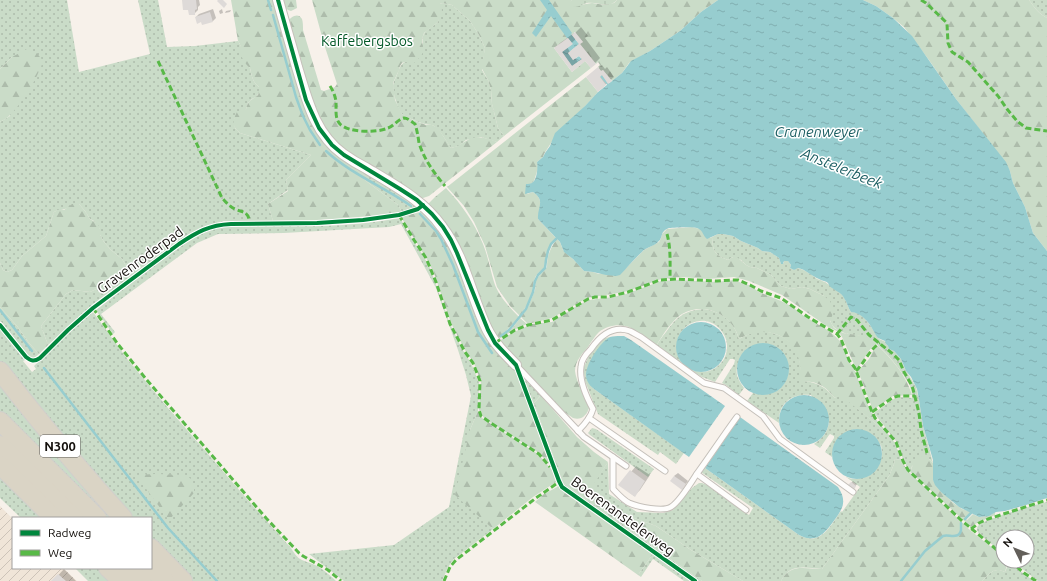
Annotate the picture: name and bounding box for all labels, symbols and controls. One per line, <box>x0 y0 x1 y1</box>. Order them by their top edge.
park label: Kaffebergsbos <box>321 33 413 49</box>
water label: Cranenweyer <box>775 123 863 140</box>
water label: Anstelerbeek <box>798 144 885 192</box>
street label: Gravenroderpad <box>94 223 186 297</box>
road number: N300 <box>40 435 80 457</box>
street label: Boerenanstelerweg <box>568 473 678 559</box>
legend <box>12 517 152 569</box>
text: Radweg <box>48 526 91 539</box>
north arrow <box>995 529 1035 569</box>
text: N <box>1000 535 1015 549</box>
text: Weg <box>48 546 72 559</box>

